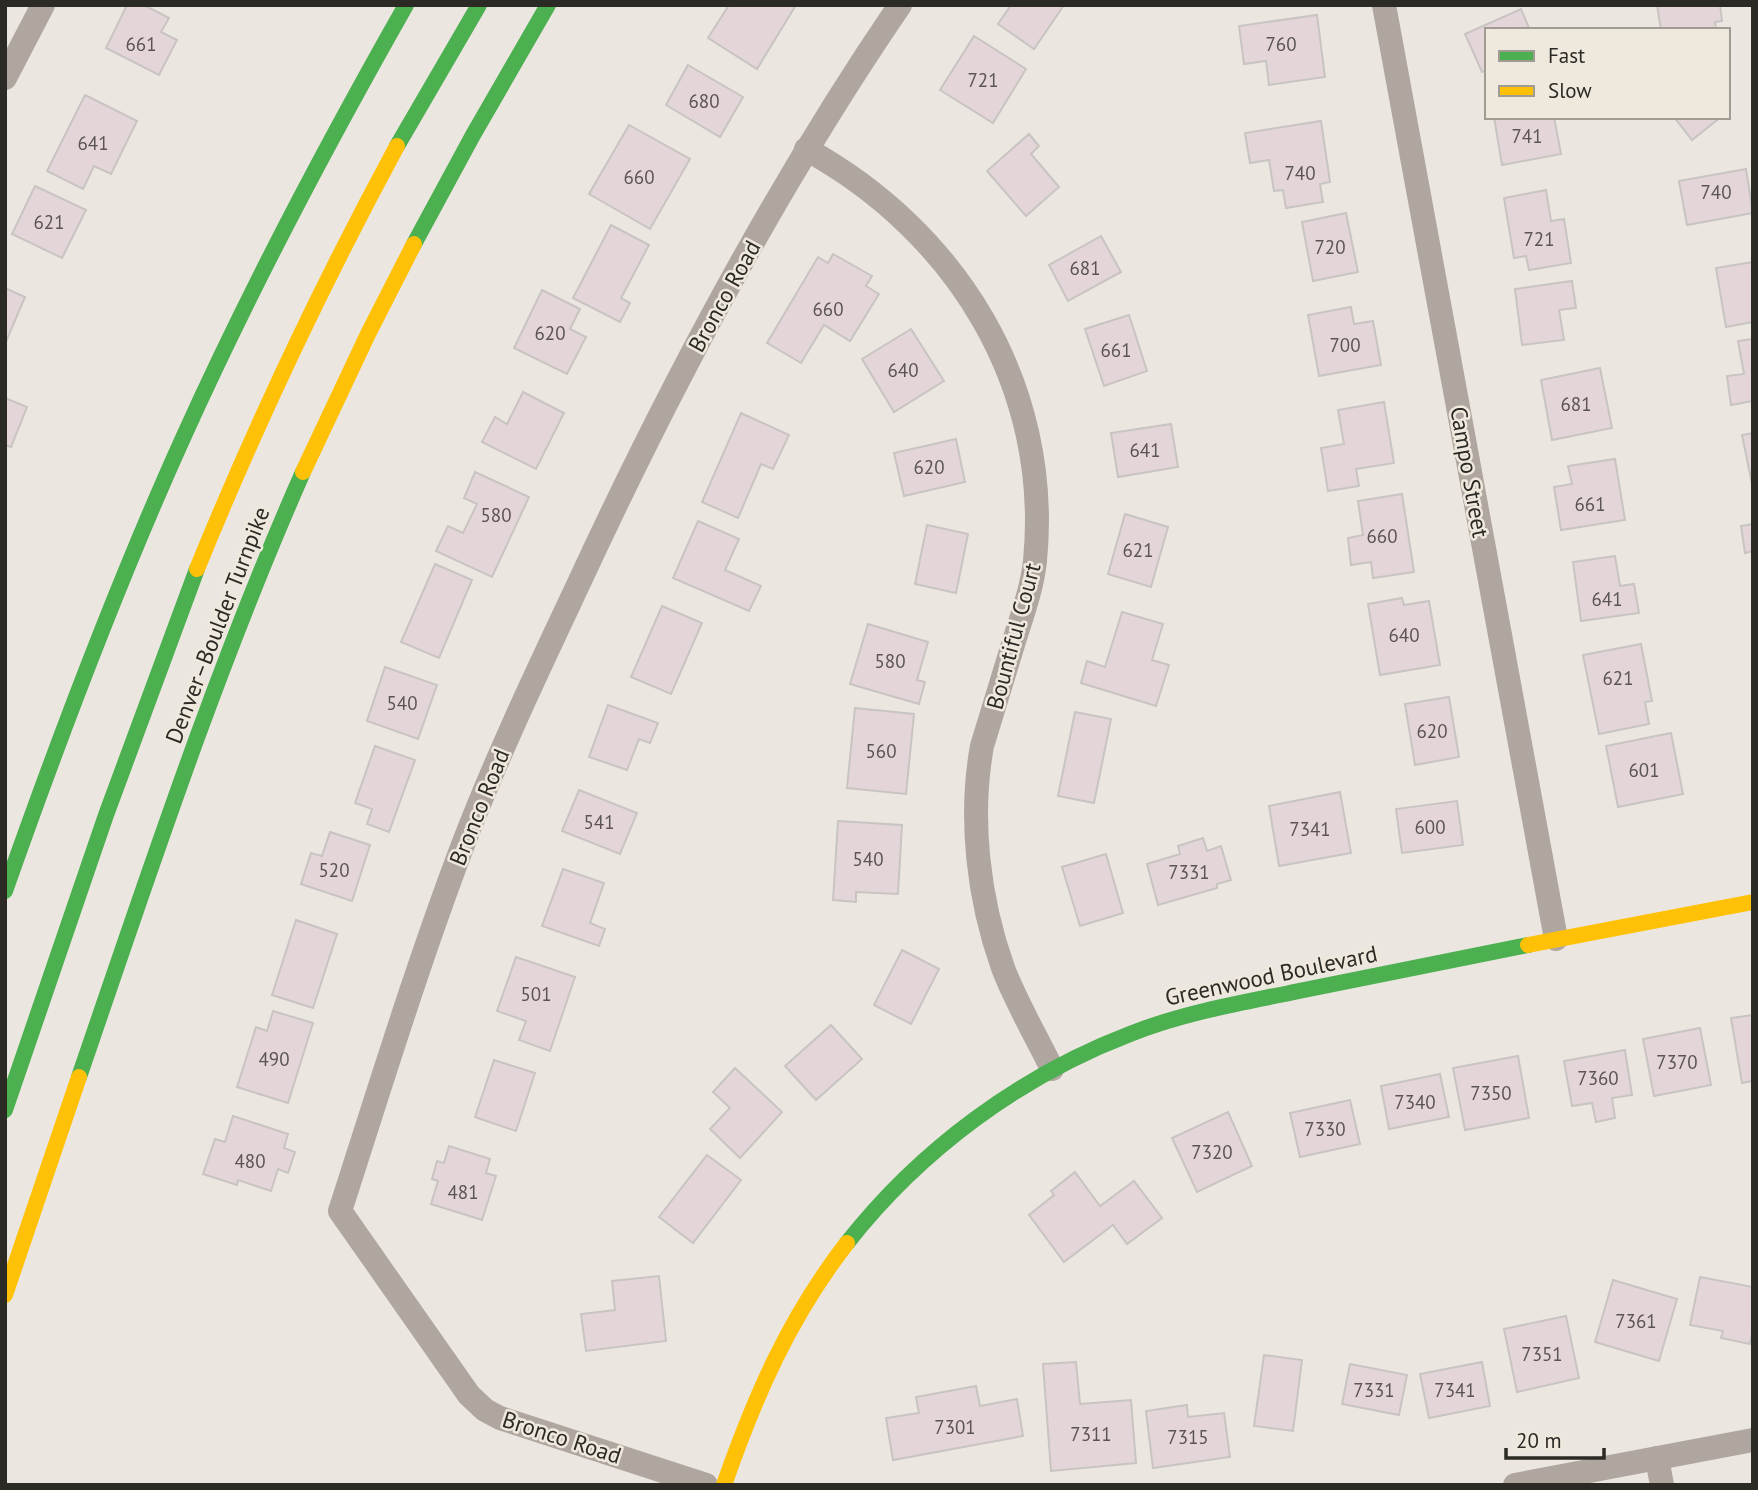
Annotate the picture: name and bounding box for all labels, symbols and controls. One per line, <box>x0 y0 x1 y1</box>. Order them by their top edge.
legend <box>1485 28 1730 119</box>
house number: 661 <box>125 32 157 56</box>
house number: 760 <box>1265 32 1297 56</box>
text: Fast <box>1548 42 1585 69</box>
house number: 721 <box>967 68 999 92</box>
text: Slow <box>1548 77 1592 104</box>
house number: 680 <box>688 89 720 113</box>
house number: 741 <box>1511 124 1543 148</box>
house number: 641 <box>77 131 109 155</box>
house number: 740 <box>1284 161 1316 185</box>
house number: 660 <box>623 165 655 189</box>
house number: 740 <box>1700 180 1732 204</box>
house number: 621 <box>33 210 65 234</box>
house number: 721 <box>1523 227 1555 251</box>
street label: Bronco Road <box>681 235 767 357</box>
house number: 720 <box>1314 235 1346 259</box>
house number: 681 <box>1069 256 1101 280</box>
house number: 660 <box>812 297 844 321</box>
house number: 620 <box>534 321 566 345</box>
house number: 700 <box>1329 333 1361 357</box>
house number: 661 <box>1100 338 1132 362</box>
house number: 640 <box>887 358 919 382</box>
house number: 681 <box>1560 392 1592 416</box>
street label: Campo Street <box>1444 404 1496 540</box>
house number: 641 <box>1129 438 1161 462</box>
house number: 620 <box>913 455 945 479</box>
house number: 661 <box>1574 492 1606 516</box>
street label: Denver–Boulder Turnpike <box>158 503 276 747</box>
house number: 580 <box>480 503 512 527</box>
house number: 660 <box>1366 524 1398 548</box>
house number: 621 <box>1122 538 1154 562</box>
street label: Bountiful Court <box>979 559 1047 713</box>
house number: 641 <box>1591 587 1623 611</box>
house number: 640 <box>1388 623 1420 647</box>
house number: 580 <box>874 649 906 673</box>
house number: 621 <box>1602 666 1634 690</box>
house number: 540 <box>386 691 418 715</box>
house number: 620 <box>1416 719 1448 743</box>
house number: 560 <box>865 739 897 763</box>
street label: Bronco Road <box>442 744 516 870</box>
house number: 601 <box>1628 758 1660 782</box>
house number: 541 <box>583 810 615 834</box>
house number: 600 <box>1414 815 1446 839</box>
house number: 7341 <box>1289 817 1331 841</box>
house number: 540 <box>852 847 884 871</box>
house number: 520 <box>318 858 350 882</box>
house number: 7331 <box>1168 860 1210 884</box>
street label: Greenwood Boulevard <box>1162 938 1380 1012</box>
house number: 501 <box>520 982 552 1006</box>
house number: 490 <box>258 1047 290 1071</box>
house number: 7370 <box>1656 1050 1698 1074</box>
house number: 7360 <box>1577 1066 1619 1090</box>
house number: 7350 <box>1470 1081 1512 1105</box>
house number: 7340 <box>1394 1090 1436 1114</box>
house number: 7330 <box>1304 1117 1346 1141</box>
house number: 7320 <box>1191 1140 1233 1164</box>
house number: 480 <box>234 1149 266 1173</box>
house number: 481 <box>447 1180 479 1204</box>
house number: 7361 <box>1615 1309 1657 1333</box>
house number: 7351 <box>1521 1342 1563 1366</box>
house number: 7331 <box>1353 1378 1395 1402</box>
house number: 7341 <box>1434 1378 1476 1402</box>
street label: Bronco Road <box>499 1404 625 1470</box>
house number: 7301 <box>934 1415 976 1439</box>
scale bar <box>1506 1416 1604 1460</box>
house number: 7311 <box>1070 1422 1112 1446</box>
house number: 7315 <box>1167 1425 1209 1449</box>
text: 20 m <box>1516 1427 1562 1454</box>

